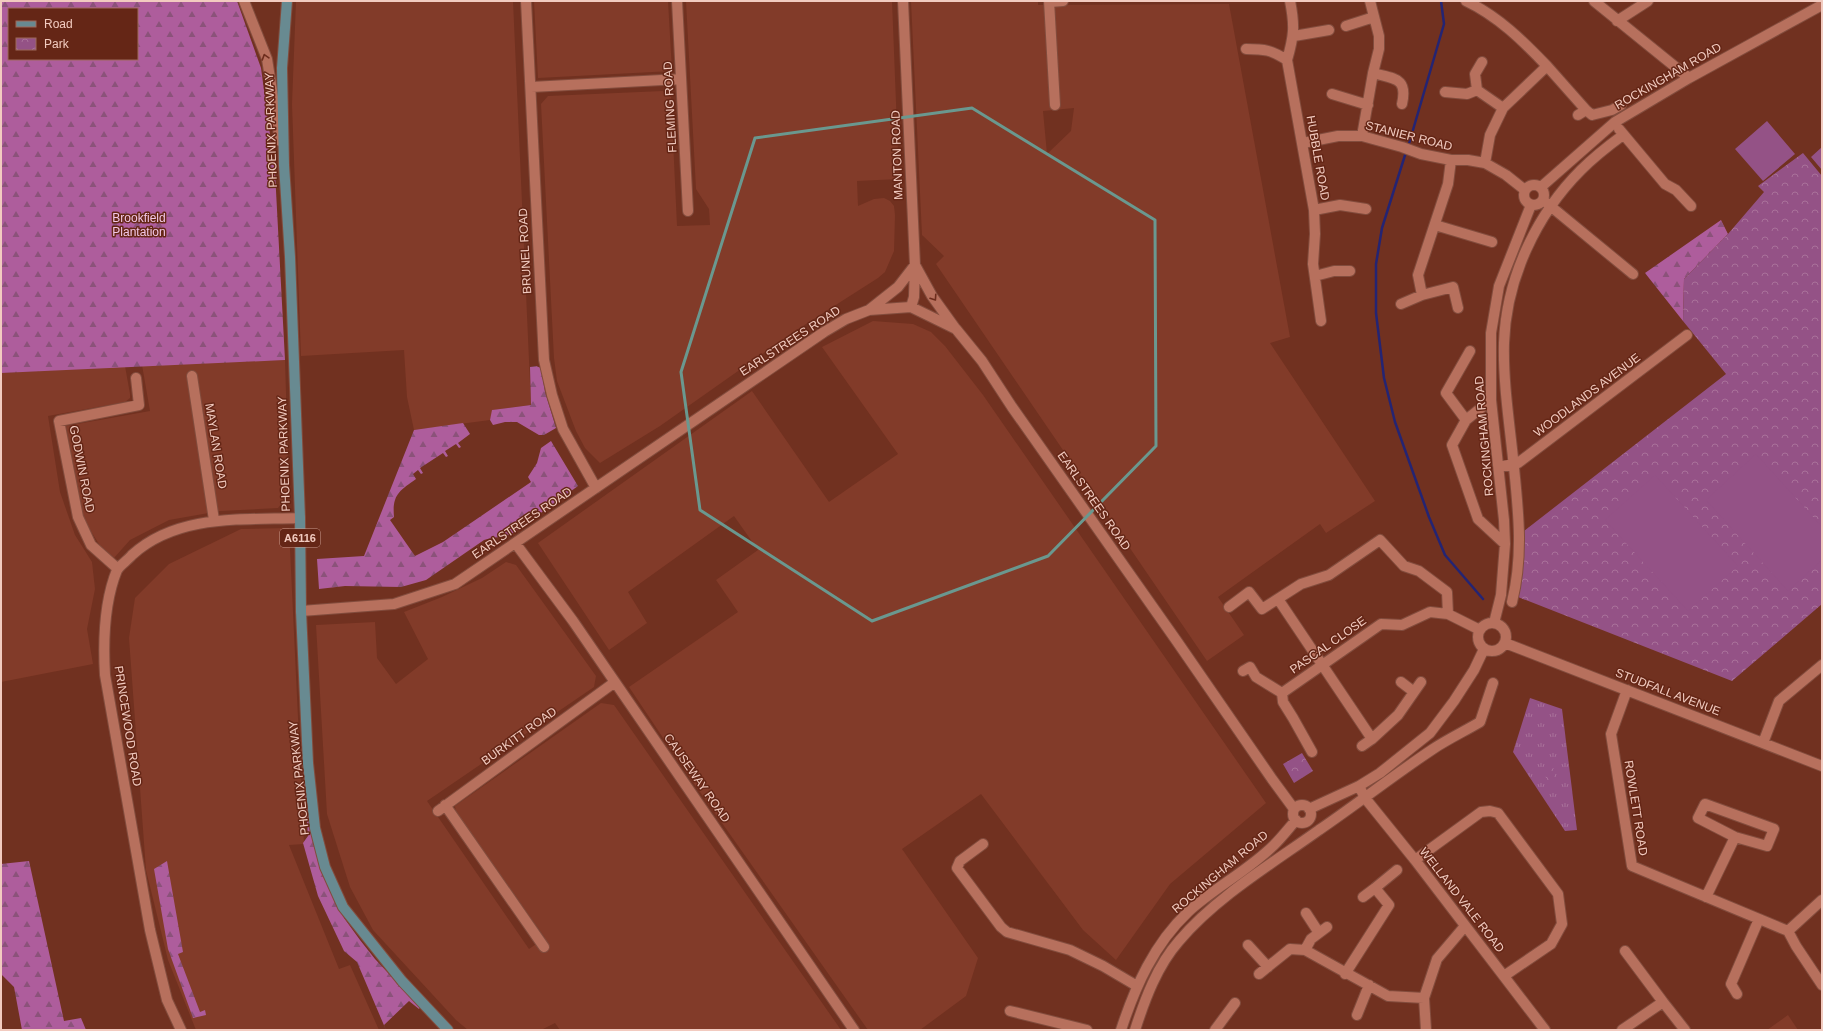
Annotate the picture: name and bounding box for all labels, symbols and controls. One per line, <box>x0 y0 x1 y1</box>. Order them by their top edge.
legend <box>8 8 138 60</box>
text: Road <box>44 17 73 31</box>
text: Park <box>44 37 70 51</box>
street label: ROCKINGHAM ROAD <box>1612 40 1724 112</box>
one-way arrow <box>261 54 270 61</box>
street label: FLEMING ROAD <box>661 61 679 153</box>
street label: PHOENIX PARKWAY <box>262 72 280 188</box>
street label: MANTON ROAD <box>888 110 906 200</box>
street label: HUBBLE ROAD <box>1304 114 1332 202</box>
street label: STANIER ROAD <box>1364 118 1454 154</box>
street label: BRUNEL ROAD <box>516 207 534 294</box>
park label: Brookfield Plantation <box>112 211 166 239</box>
one-way arrow <box>929 294 936 301</box>
street label: EARLSTREES ROAD <box>737 303 843 379</box>
street label: WOODLANDS AVENUE <box>1531 350 1643 440</box>
street label: ROCKINGHAM ROAD <box>1472 375 1496 497</box>
street label: PHOENIX PARKWAY <box>275 396 293 512</box>
street label: MAYLAN ROAD <box>202 402 230 490</box>
street label: GODWIN ROAD <box>67 424 97 514</box>
street label: EARLSTREES ROAD <box>1055 449 1134 553</box>
street label: EARLSTREES ROAD <box>469 484 575 562</box>
road number: A6116 <box>280 529 320 547</box>
street label: PASCAL CLOSE <box>1287 613 1369 677</box>
street label: PRINCEWOOD ROAD <box>112 665 145 788</box>
street label: STUDFALL AVENUE <box>1614 666 1722 718</box>
street label: BURKITT ROAD <box>479 704 559 768</box>
street label: PHOENIX PARKWAY <box>286 720 312 836</box>
street label: CAUSEWAY ROAD <box>661 731 733 825</box>
street label: ROWLETT ROAD <box>1622 759 1651 857</box>
street label: ROCKINGHAM ROAD <box>1169 828 1271 916</box>
street label: WELLAND VALE ROAD <box>1417 845 1507 955</box>

